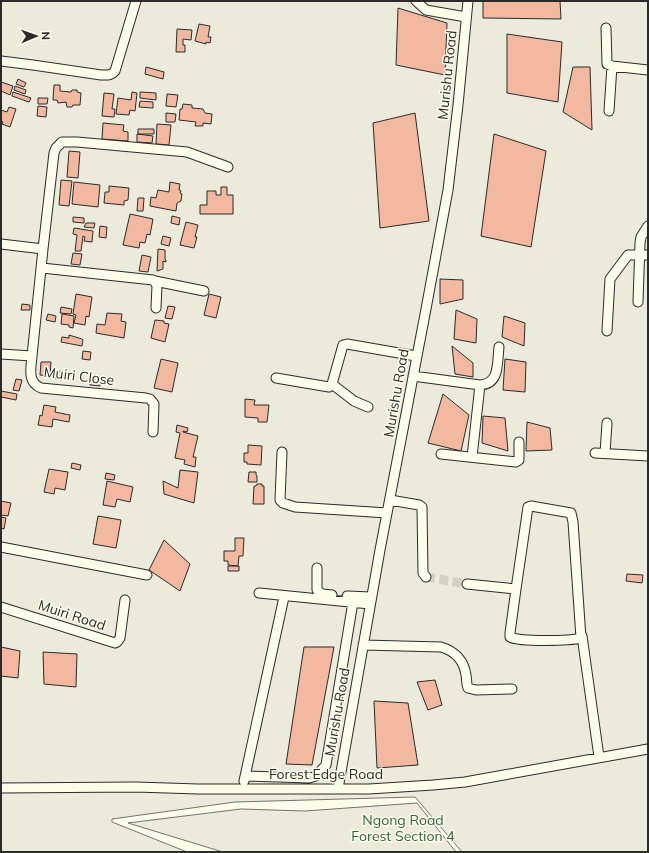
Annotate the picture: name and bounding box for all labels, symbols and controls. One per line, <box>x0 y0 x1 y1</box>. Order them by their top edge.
north arrow <box>16 16 56 56</box>
street label: Murishu Road <box>433 29 461 121</box>
text: N <box>39 31 53 40</box>
street label: Murishu Road <box>379 347 413 439</box>
street label: Muiri Close <box>43 363 115 389</box>
street label: Muiri Road <box>36 596 108 634</box>
street label: Murishu Road <box>320 666 354 758</box>
street label: Forest Edge Road <box>269 765 383 783</box>
park label: Ngong Road Forest Section 4 <box>351 811 455 845</box>

